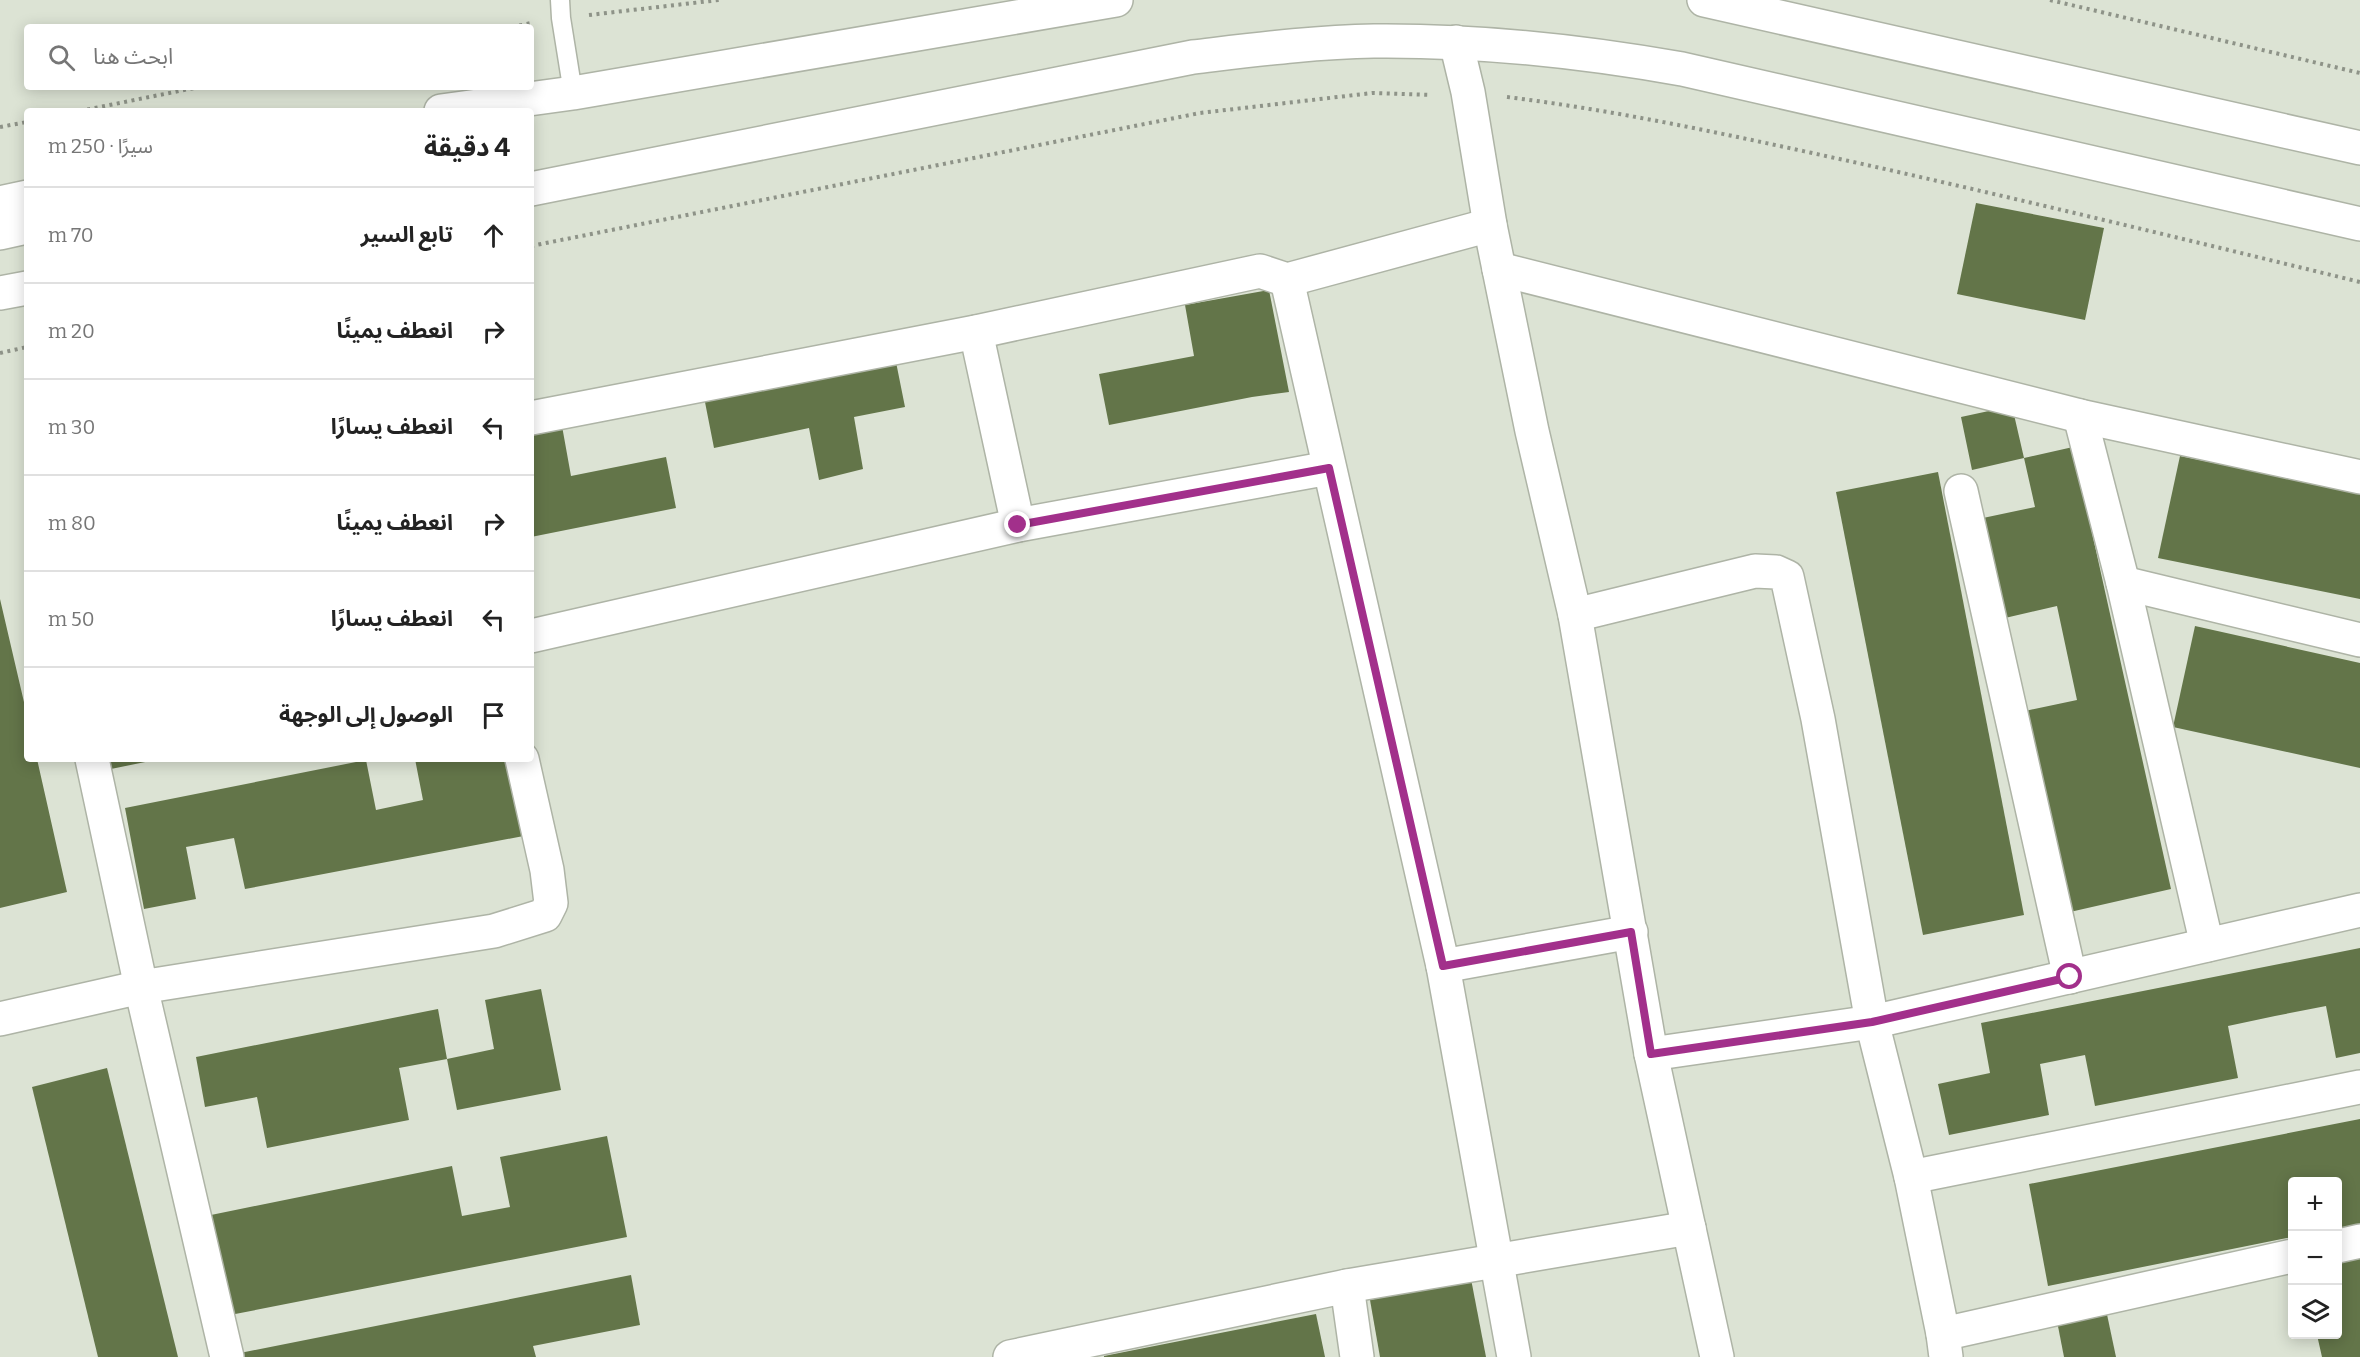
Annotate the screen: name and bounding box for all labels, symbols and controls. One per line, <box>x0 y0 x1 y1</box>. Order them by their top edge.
search box <box>24 24 534 90</box>
icon: search <box>45 41 78 74</box>
text: ابحث هنا <box>93 43 173 70</box>
text: 4 دقيقة <box>424 132 510 163</box>
text: سيرًا · 250 m <box>48 134 153 158</box>
icon: ahead <box>477 219 510 252</box>
text: تابع السير <box>361 221 453 248</box>
text: 70 m <box>48 223 94 247</box>
icon: right <box>477 315 510 348</box>
text: انعطف يمينًا <box>337 317 453 344</box>
text: 20 m <box>48 319 95 343</box>
icon: left <box>477 411 510 444</box>
text: انعطف يسارًا <box>331 413 453 440</box>
text: 30 m <box>48 415 95 439</box>
icon: right <box>477 507 510 540</box>
text: انعطف يمينًا <box>337 509 453 536</box>
text: 80 m <box>48 511 96 535</box>
route end <box>1004 511 1030 537</box>
icon: left <box>477 603 510 636</box>
text: انعطف يسارًا <box>331 605 453 632</box>
text: 50 m <box>48 607 95 631</box>
icon: arrive <box>477 699 510 732</box>
text: الوصول إلى الوجهة <box>279 701 453 728</box>
route start <box>2056 963 2082 989</box>
map controls <box>2288 1177 2342 1339</box>
button: + <box>2288 1177 2342 1231</box>
button: − <box>2288 1231 2342 1285</box>
button: layers <box>2288 1285 2342 1339</box>

